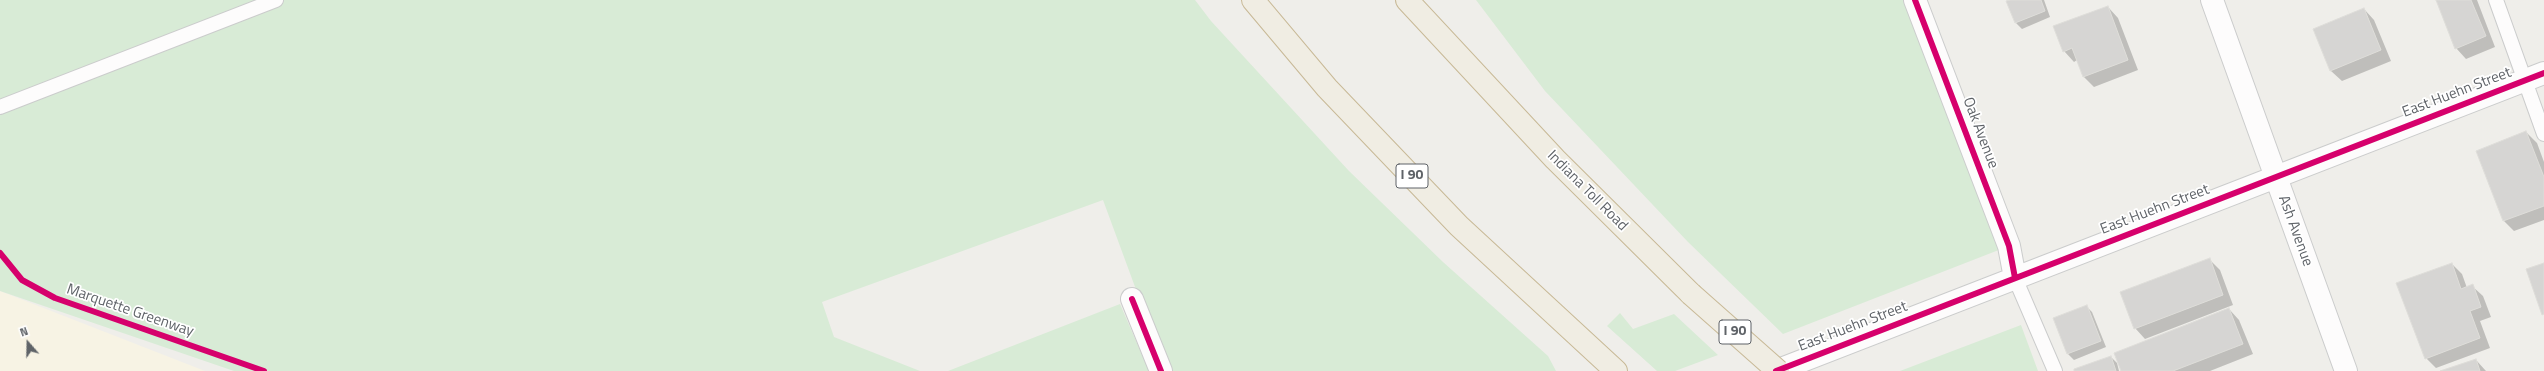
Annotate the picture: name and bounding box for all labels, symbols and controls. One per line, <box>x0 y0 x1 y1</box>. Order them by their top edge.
street label: East Huehn Street <box>2400 64 2514 122</box>
street label: Oak Avenue <box>1958 95 2002 171</box>
street label: Indiana Toll Road <box>1543 147 1631 235</box>
road number: I 90 <box>1396 164 1428 188</box>
street label: East Huehn Street <box>2098 181 2212 239</box>
street label: Ash Avenue <box>2274 193 2316 269</box>
street label: Marquette Greenway <box>64 281 196 341</box>
street label: East Huehn Street <box>1796 298 1910 356</box>
road number: I 90 <box>1719 320 1751 344</box>
north arrow <box>8 323 48 363</box>
text: N <box>18 323 30 341</box>

